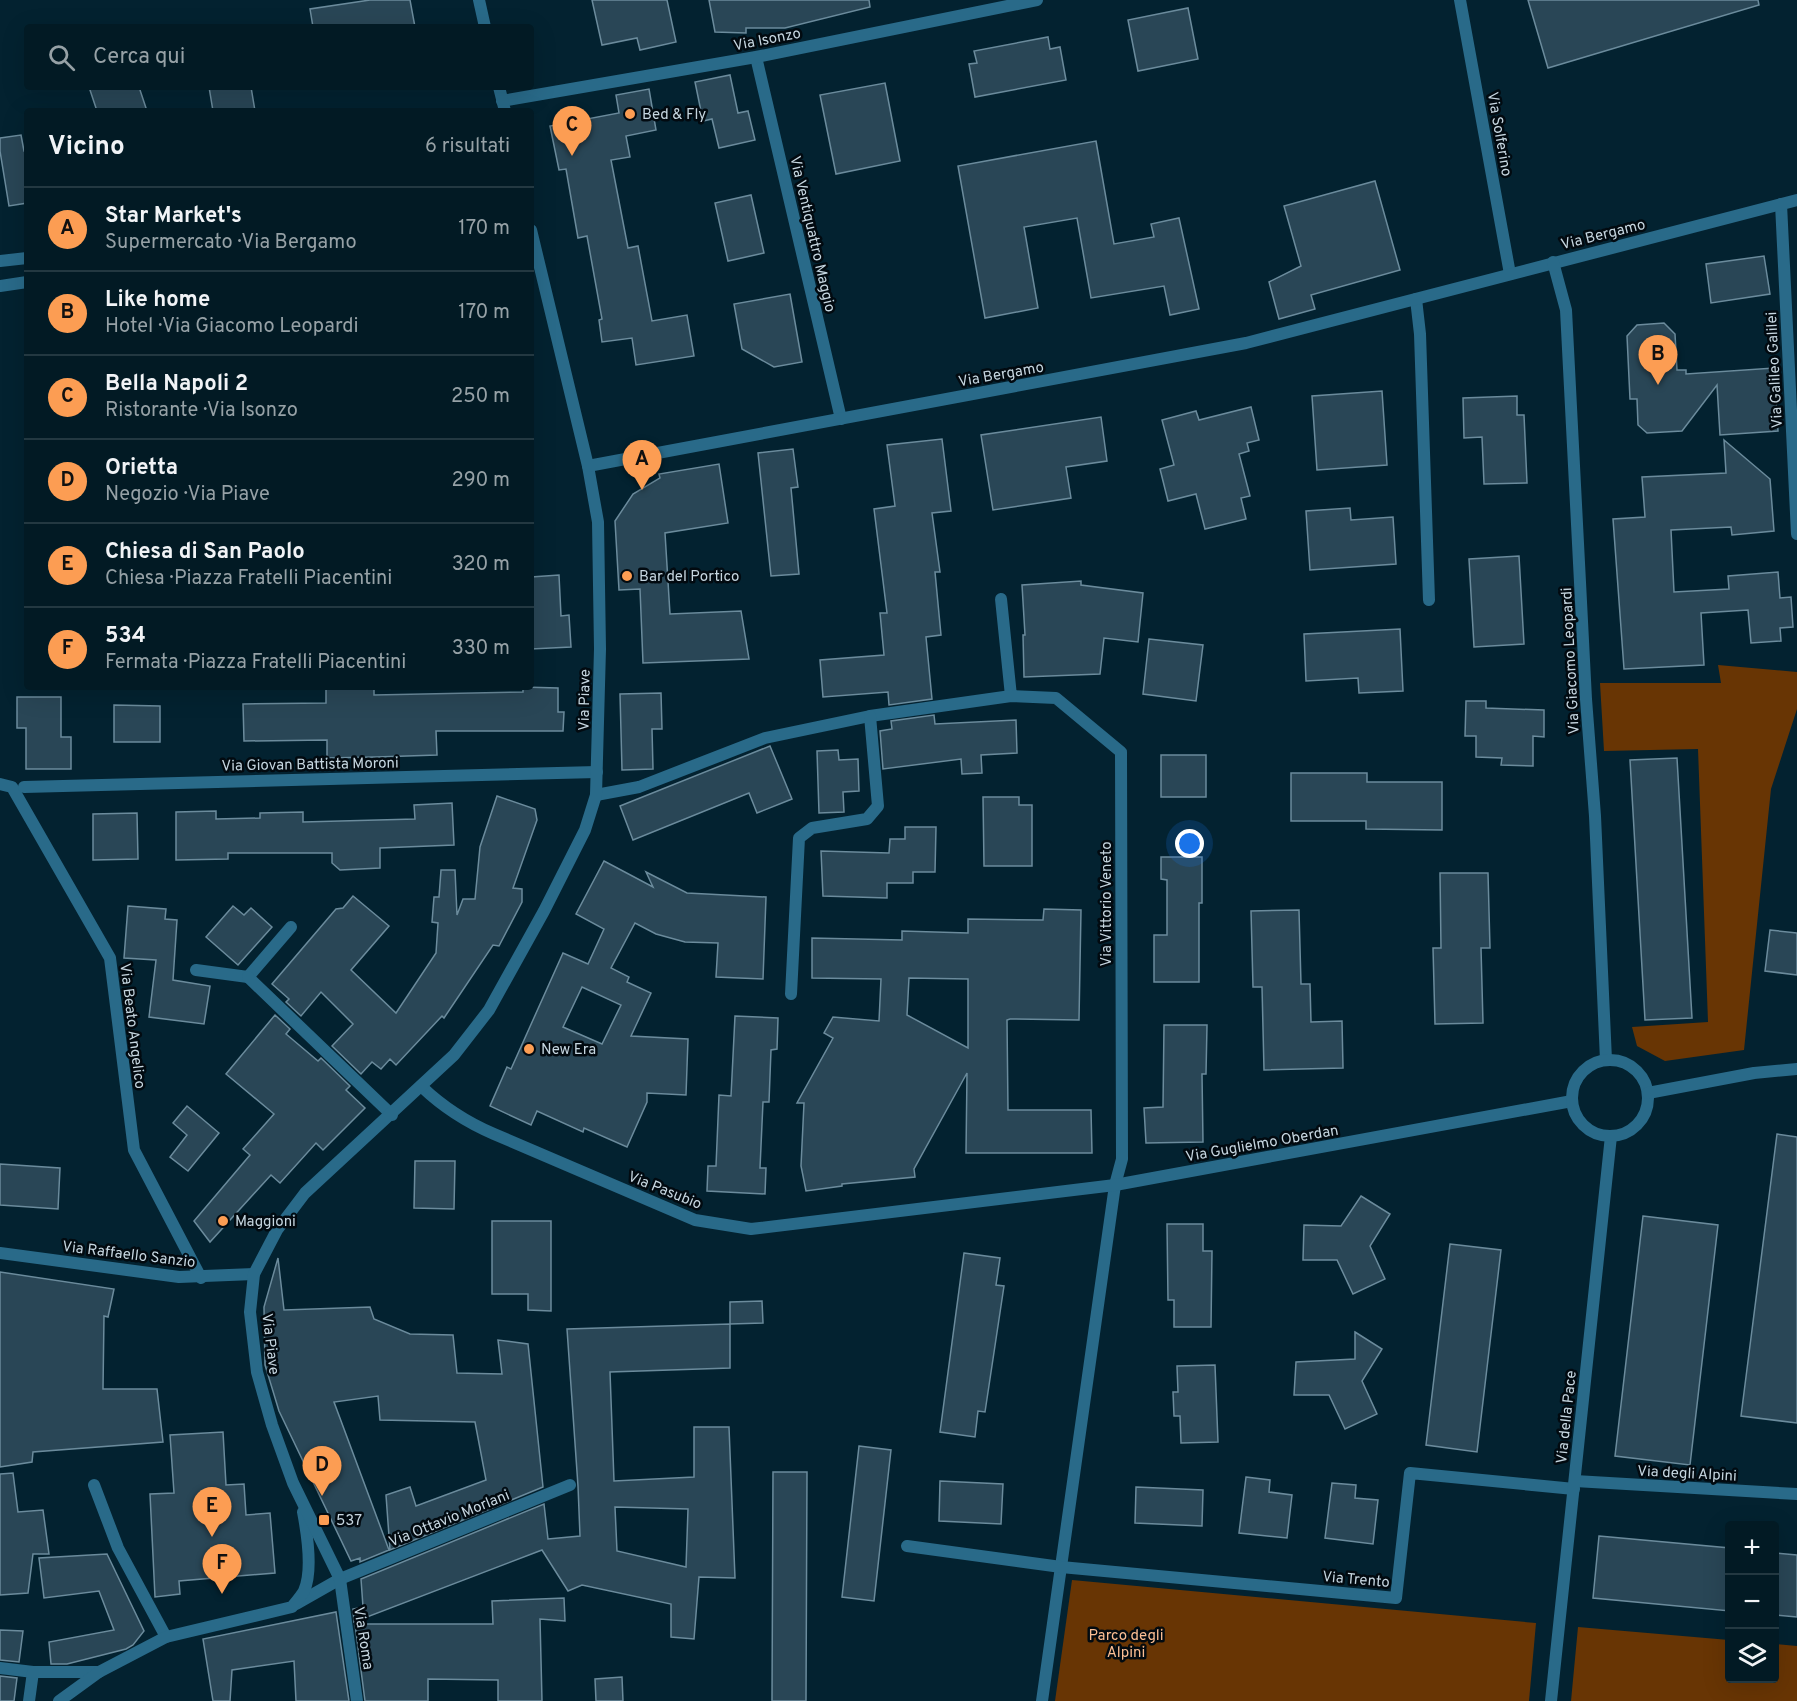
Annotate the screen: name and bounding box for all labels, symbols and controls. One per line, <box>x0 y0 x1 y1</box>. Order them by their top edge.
search box <box>24 24 534 90</box>
street label: Via Isonzo <box>732 25 803 56</box>
icon: search <box>45 41 78 74</box>
text: Cerca qui <box>93 44 185 71</box>
street label: Via Solferino <box>1482 91 1515 178</box>
pin: C <box>552 106 592 156</box>
place label: Bed & Fly <box>642 106 706 125</box>
marker: Bed & Fly <box>623 107 637 121</box>
text: Vicino <box>48 131 125 164</box>
text: 6 risultati <box>425 134 510 160</box>
street label: Via Ventiquattro Maggio <box>784 154 839 314</box>
text: Star Market's <box>105 203 242 230</box>
text: A <box>60 216 75 242</box>
text: 170 m <box>458 216 510 242</box>
street label: Via Bergamo <box>1559 216 1648 255</box>
text: Supermercato · Via Bergamo <box>105 230 357 256</box>
text: Like home <box>105 287 210 314</box>
text: B <box>61 300 74 326</box>
text: 170 m <box>458 300 510 326</box>
street label: Via Galileo Galilei <box>1763 311 1788 429</box>
text: Hotel · Via Giacomo Leopardi <box>105 314 359 340</box>
pin: B <box>1638 336 1678 385</box>
street label: Via Bergamo <box>957 359 1046 392</box>
text: Bella Napoli 2 <box>105 371 248 398</box>
text: C <box>61 384 74 410</box>
text: 250 m <box>451 384 510 410</box>
text: Ristorante · Via Isonzo <box>105 398 298 424</box>
pin: A <box>622 440 662 490</box>
text: Orietta <box>105 455 178 482</box>
text: D <box>60 468 75 494</box>
text: 290 m <box>452 468 510 494</box>
text: Negozio · Via Piave <box>105 482 270 508</box>
text: Chiesa di San Paolo <box>105 539 305 566</box>
text: E <box>61 552 74 578</box>
text: 320 m <box>452 552 510 578</box>
text: Chiesa · Piazza Fratelli Piacentini <box>105 566 392 592</box>
place label: Bar del Portico <box>639 568 739 587</box>
marker: Bar del Portico <box>620 569 634 583</box>
street label: Via Giacomo Leopardi <box>1558 587 1585 735</box>
text: 534 <box>105 623 146 650</box>
text: F <box>62 636 73 662</box>
text: 330 m <box>452 636 510 662</box>
text: Fermata · Piazza Fratelli Piacentini <box>105 650 406 676</box>
street label: Via Piave <box>575 669 596 731</box>
street label: Via Giovan Battista Moroni <box>221 754 399 777</box>
your location <box>1175 829 1204 858</box>
street label: Via Vittorio Veneto <box>1098 841 1117 967</box>
street label: Via Beato Angelico <box>114 962 149 1090</box>
place label: New Era <box>541 1041 596 1060</box>
marker: New Era <box>522 1042 536 1056</box>
street label: Via Guglielmo Oberdan <box>1184 1122 1340 1167</box>
street label: Via Pasubio <box>625 1168 704 1215</box>
place label: Maggioni <box>235 1213 296 1232</box>
marker: Maggioni <box>216 1214 230 1228</box>
street label: Via Raffaello Sanzio <box>61 1238 196 1273</box>
street label: Via Piave <box>256 1312 283 1376</box>
street label: Via della Pace <box>1553 1370 1582 1465</box>
pin: D <box>302 1446 342 1496</box>
street label: Via degli Alpini <box>1637 1462 1737 1487</box>
street label: Via Ottavio Morlani <box>386 1486 513 1552</box>
pin: E <box>192 1488 232 1537</box>
place label: 537 <box>336 1512 362 1531</box>
marker: 537 <box>317 1513 331 1527</box>
map controls <box>1725 1521 1779 1683</box>
button: + <box>1725 1521 1779 1575</box>
pin: F <box>202 1544 242 1594</box>
street label: Via Trento <box>1321 1568 1390 1593</box>
button: − <box>1725 1575 1779 1629</box>
street label: Via Roma <box>348 1605 377 1671</box>
park label: Parco degli Alpini <box>1088 1627 1164 1663</box>
button: layers <box>1725 1629 1779 1683</box>

